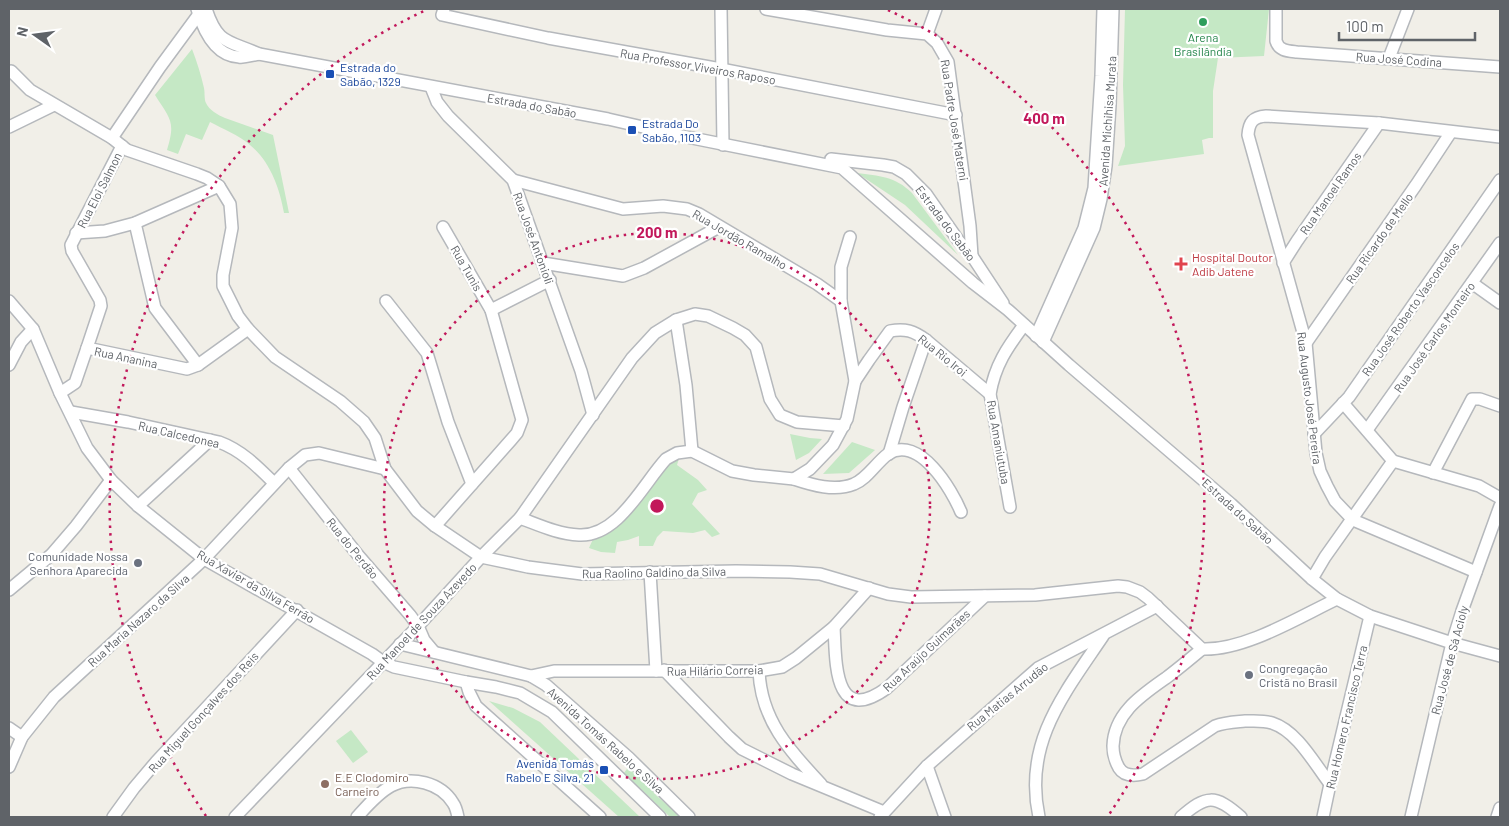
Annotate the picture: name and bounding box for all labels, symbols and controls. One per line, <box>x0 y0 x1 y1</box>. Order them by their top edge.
north arrow <box>10 10 60 60</box>
scale bar <box>1339 10 1475 42</box>
marker: Arena Brasilândia <box>1197 16 1209 28</box>
text: 100 m <box>1346 17 1384 35</box>
text: N <box>13 25 31 38</box>
place label: Arena Brasilândia <box>1174 30 1232 58</box>
street label: Rua Professor Viveiros Raposo <box>619 45 777 87</box>
street label: Rua José Codina <box>1355 49 1443 69</box>
street label: Avenida Michihisa Murata <box>1095 55 1119 187</box>
street label: Rua Padre José Materni <box>939 58 971 182</box>
place label: Estrada do Sabão, 1329 <box>340 60 401 88</box>
marker: Estrada do Sabão, 1329 <box>324 68 336 80</box>
street label: Estrada do Sabão <box>486 90 578 120</box>
text: 400 m <box>1023 109 1065 127</box>
place label: Estrada Do Sabão, 1103 <box>642 116 701 144</box>
marker: Estrada Do Sabão, 1103 <box>626 124 638 136</box>
street label: Rua Manoel Ramos <box>1296 149 1364 237</box>
street label: Rua Eloi Salmon <box>74 150 124 230</box>
street label: Estrada do Sabão <box>913 183 979 263</box>
street label: Rua José Antonioli <box>511 190 557 286</box>
street label: Rua Ricardo de Mello <box>1342 190 1416 286</box>
street label: Rua Jordão Ramalho <box>690 206 790 272</box>
text: 200 m <box>636 223 678 241</box>
street label: Rua José Roberto Vasconcelos <box>1358 239 1462 379</box>
street label: Rua Tunis <box>448 243 486 293</box>
place label: Hospital Doutor Adib Jatene <box>1192 250 1274 278</box>
marker: Hospital Doutor Adib Jatene <box>1174 257 1188 271</box>
street label: Rua José Carlos Monteiro <box>1391 279 1477 395</box>
street label: Rua Rio Iroi <box>916 331 970 379</box>
street label: Rua Augusto José Pereira <box>1295 331 1325 465</box>
street label: Rua Ananina <box>93 343 159 371</box>
street label: Rua Amaniutuba <box>985 399 1013 485</box>
street label: Rua Calcedonea <box>137 418 221 450</box>
street label: Estrada do Sabão <box>1200 475 1276 547</box>
centre of rings <box>648 497 666 515</box>
street label: Rua do Perdão <box>324 515 382 581</box>
street label: Rua Xavier da Silva Ferrão <box>195 547 317 625</box>
place label: Comunidade Nossa Senhora Aparecida <box>28 549 128 577</box>
marker: Comunidade Nossa Senhora Aparecida <box>132 557 144 569</box>
street label: Rua Manoel de Souza Azevedo <box>363 560 479 682</box>
street label: Rua Raolino Galdino da Silva <box>582 564 726 580</box>
street label: Rua Maria Nazaro da Silva <box>84 571 192 669</box>
street label: Rua José de Sá Acioly <box>1428 603 1470 716</box>
street label: Rua Araújo Guimarães <box>880 606 973 694</box>
street label: Rua Homero Francisco Terra <box>1323 644 1369 790</box>
street label: Rua Miguel Gonçalves dos Reis <box>145 649 261 775</box>
street label: Rua Matias Arrudão <box>964 659 1050 733</box>
place label: Congregação Cristã no Brasil <box>1259 661 1337 689</box>
street label: Rua Hilário Correia <box>667 662 763 678</box>
marker: Congregação Cristã no Brasil <box>1243 669 1255 681</box>
street label: Avenida Tomás Rabelo e Silva <box>545 684 667 796</box>
place label: Avenida Tomás Rabelo E Silva, 21 <box>506 756 594 784</box>
marker: Avenida Tomás Rabelo E Silva, 21 <box>598 764 610 776</box>
place label: E.E Clodomiro Carneiro <box>335 770 409 798</box>
marker: E.E Clodomiro Carneiro <box>319 778 331 790</box>

